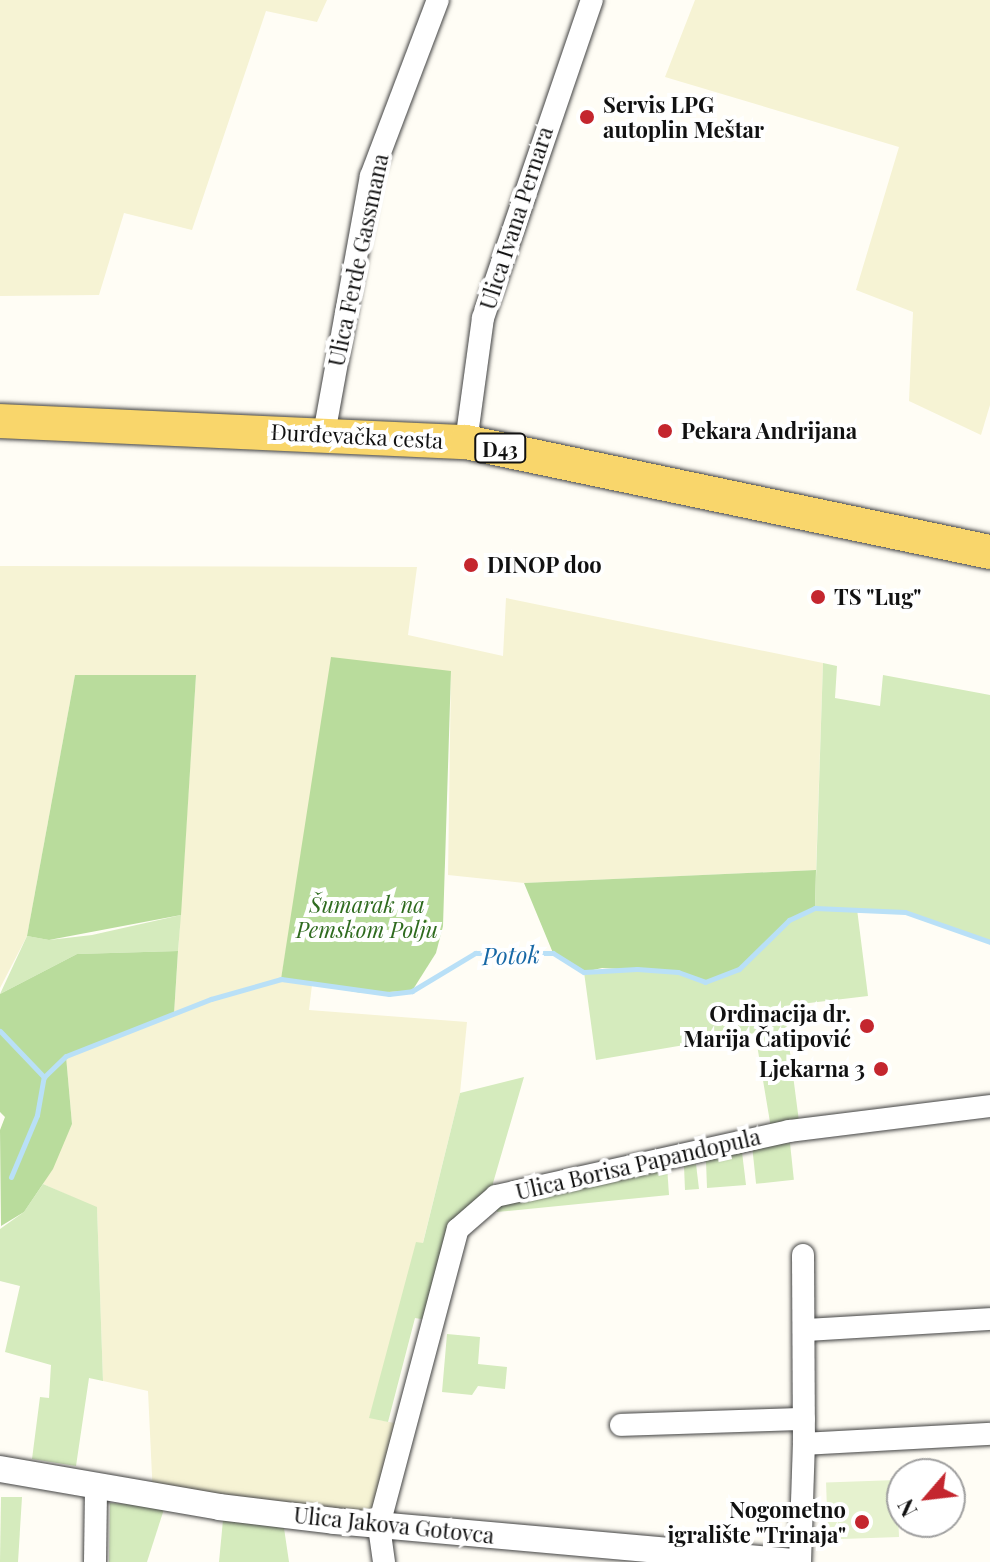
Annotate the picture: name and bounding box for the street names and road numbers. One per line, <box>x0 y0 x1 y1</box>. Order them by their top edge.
street label: Ulica Ivana Pernara <box>474 123 558 313</box>
street label: Ulica Ferde Gassmana <box>323 151 393 369</box>
street label: Đurđevačka cesta <box>270 418 444 454</box>
road number: D43 <box>474 432 526 464</box>
street label: Ulica Borisa Papandopula <box>513 1123 763 1205</box>
street label: Ulica Jakova Gotovca <box>292 1501 496 1549</box>

